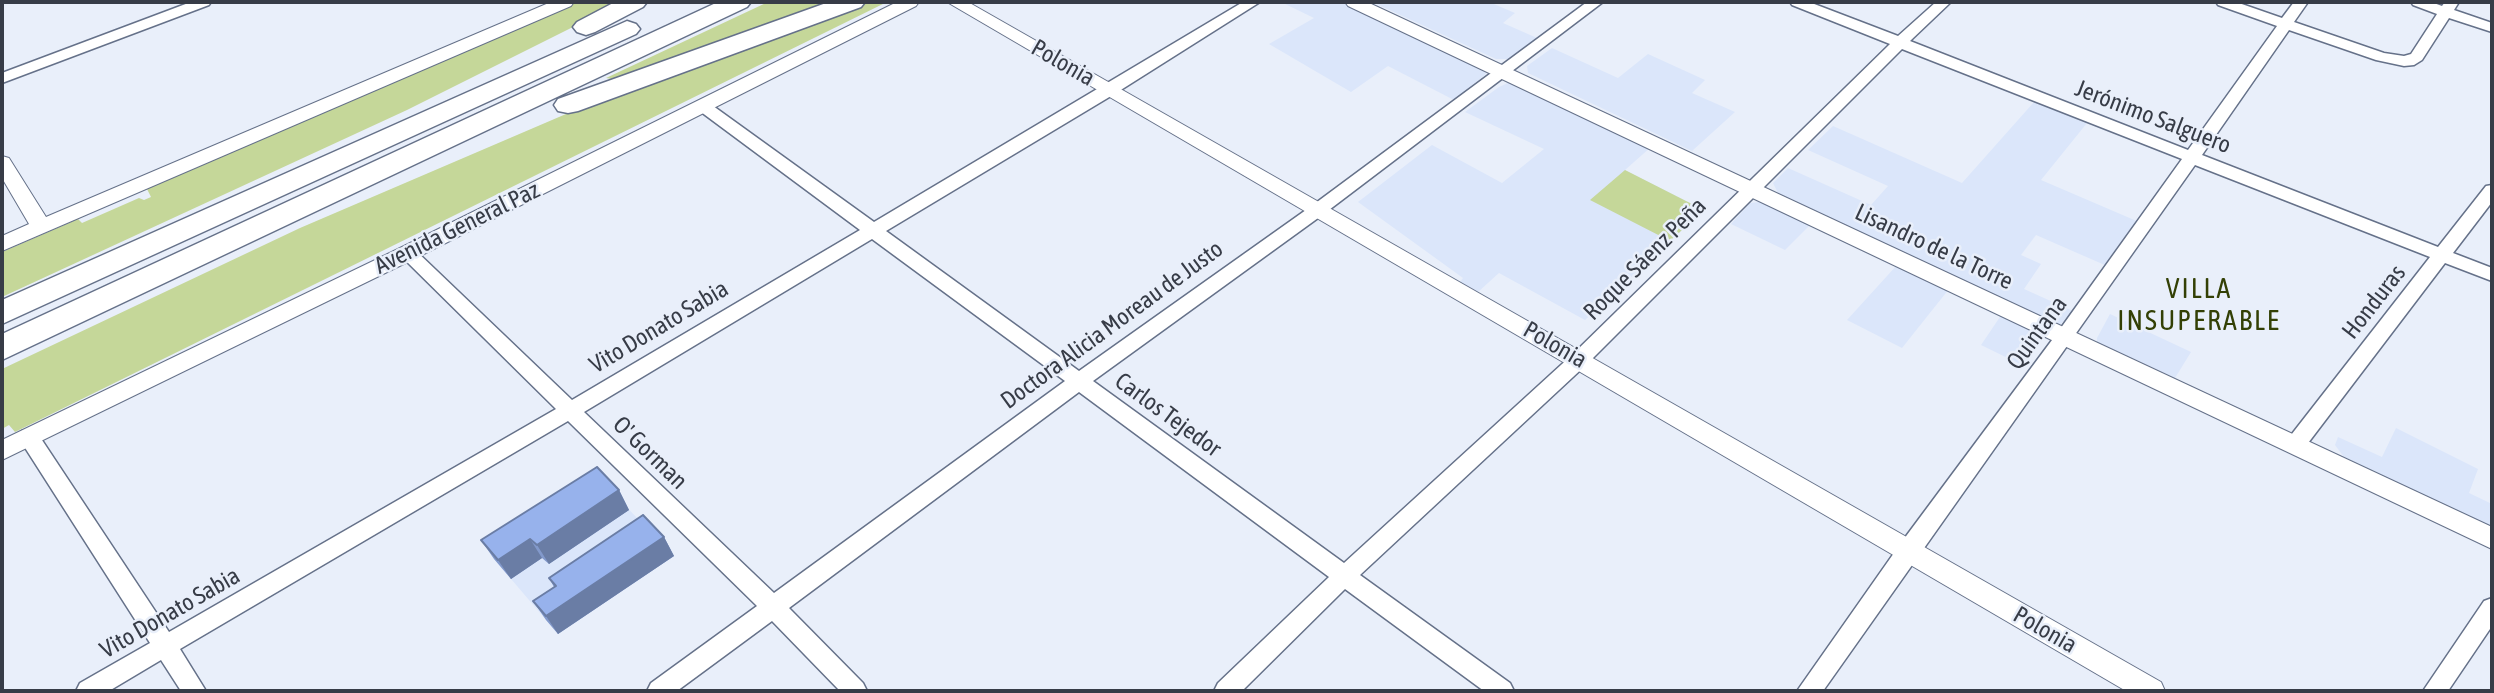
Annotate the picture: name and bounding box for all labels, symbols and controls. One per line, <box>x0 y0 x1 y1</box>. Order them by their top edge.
street label: Polonia <box>1026 33 1100 93</box>
street label: Jerónimo Salguero <box>2071 74 2235 160</box>
street label: Avenida General Paz <box>370 176 544 280</box>
street label: Roque Sáenz Peña <box>1578 192 1712 326</box>
street label: Lisandro de la Torre <box>1850 198 2018 296</box>
street label: Doctora Alicia Moreau de Justo <box>995 235 1229 415</box>
street label: Honduras <box>2336 259 2412 345</box>
district label: VILLA INSUPERABLE <box>2119 272 2279 338</box>
street label: Vito Donato Sabia <box>584 274 734 380</box>
street label: Quintana <box>2001 291 2073 375</box>
street label: Polonia <box>1518 315 1592 375</box>
street label: Carlos Tejedor <box>1109 367 1227 463</box>
street label: O' Gorman <box>607 411 693 495</box>
street label: Vito Donato Sabia <box>95 561 245 665</box>
street label: Polonia <box>2008 600 2082 660</box>

